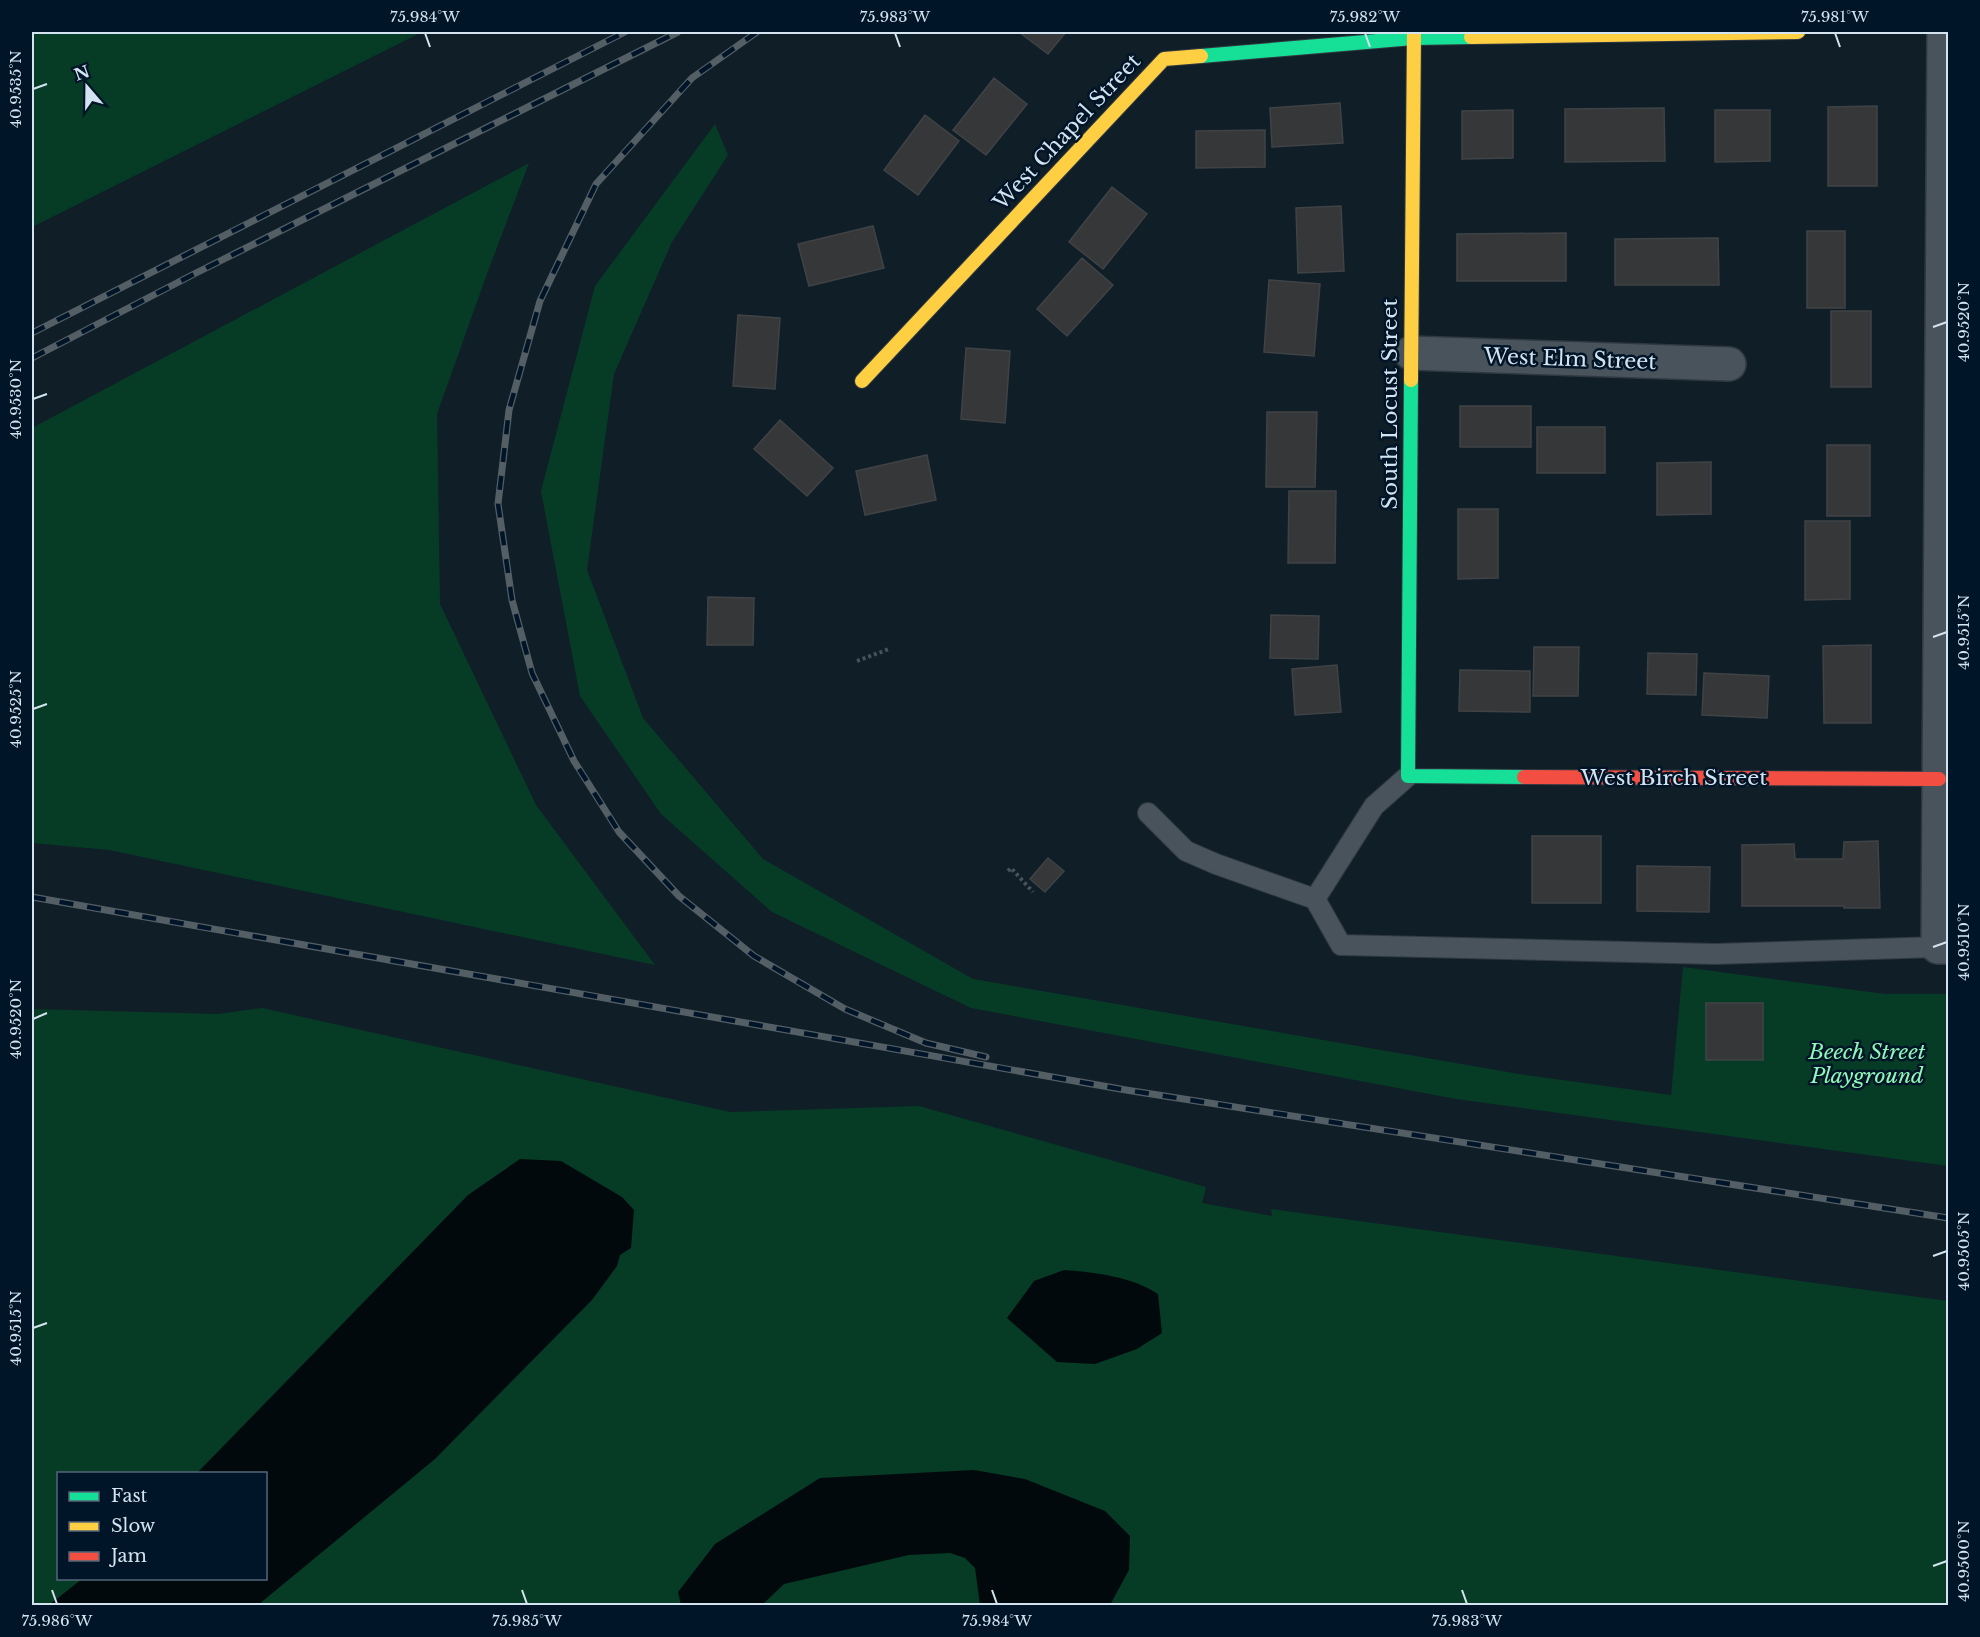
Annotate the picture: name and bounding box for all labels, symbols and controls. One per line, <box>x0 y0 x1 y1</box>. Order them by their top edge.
text: 75.984°W <box>390 7 460 26</box>
text: 75.983°W <box>860 7 931 26</box>
text: 75.982°W <box>1330 7 1401 26</box>
text: 75.981°W <box>1801 7 1869 26</box>
street label: West Chapel Street <box>987 49 1146 216</box>
text: 40.9535°N <box>6 50 25 128</box>
north arrow <box>57 57 117 117</box>
text: N <box>71 61 92 85</box>
text: 40.9520°N <box>1954 282 1973 362</box>
street label: South Locust Street <box>1377 299 1403 509</box>
street label: West Elm Street <box>1482 343 1657 375</box>
text: 40.9530°N <box>6 359 25 439</box>
text: 40.9515°N <box>1954 594 1973 670</box>
text: 40.9525°N <box>6 670 25 748</box>
street label: West Birch Street <box>1580 765 1767 791</box>
text: 40.9510°N <box>1954 903 1973 981</box>
text: 40.9520°N <box>6 979 25 1059</box>
park label: Beech Street Playground <box>1808 1039 1926 1089</box>
text: 40.9505°N <box>1954 1211 1973 1291</box>
text: 40.9515°N <box>6 1290 25 1366</box>
legend <box>57 1472 267 1580</box>
text: Fast <box>111 1485 148 1507</box>
text: Slow <box>111 1515 156 1537</box>
text: 40.9500°N <box>1954 1520 1973 1602</box>
text: Jam <box>109 1545 147 1567</box>
text: 75.986°W <box>22 1611 93 1630</box>
text: 75.985°W <box>492 1611 562 1630</box>
text: 75.984°W <box>962 1611 1032 1630</box>
text: 75.983°W <box>1432 1611 1503 1630</box>

